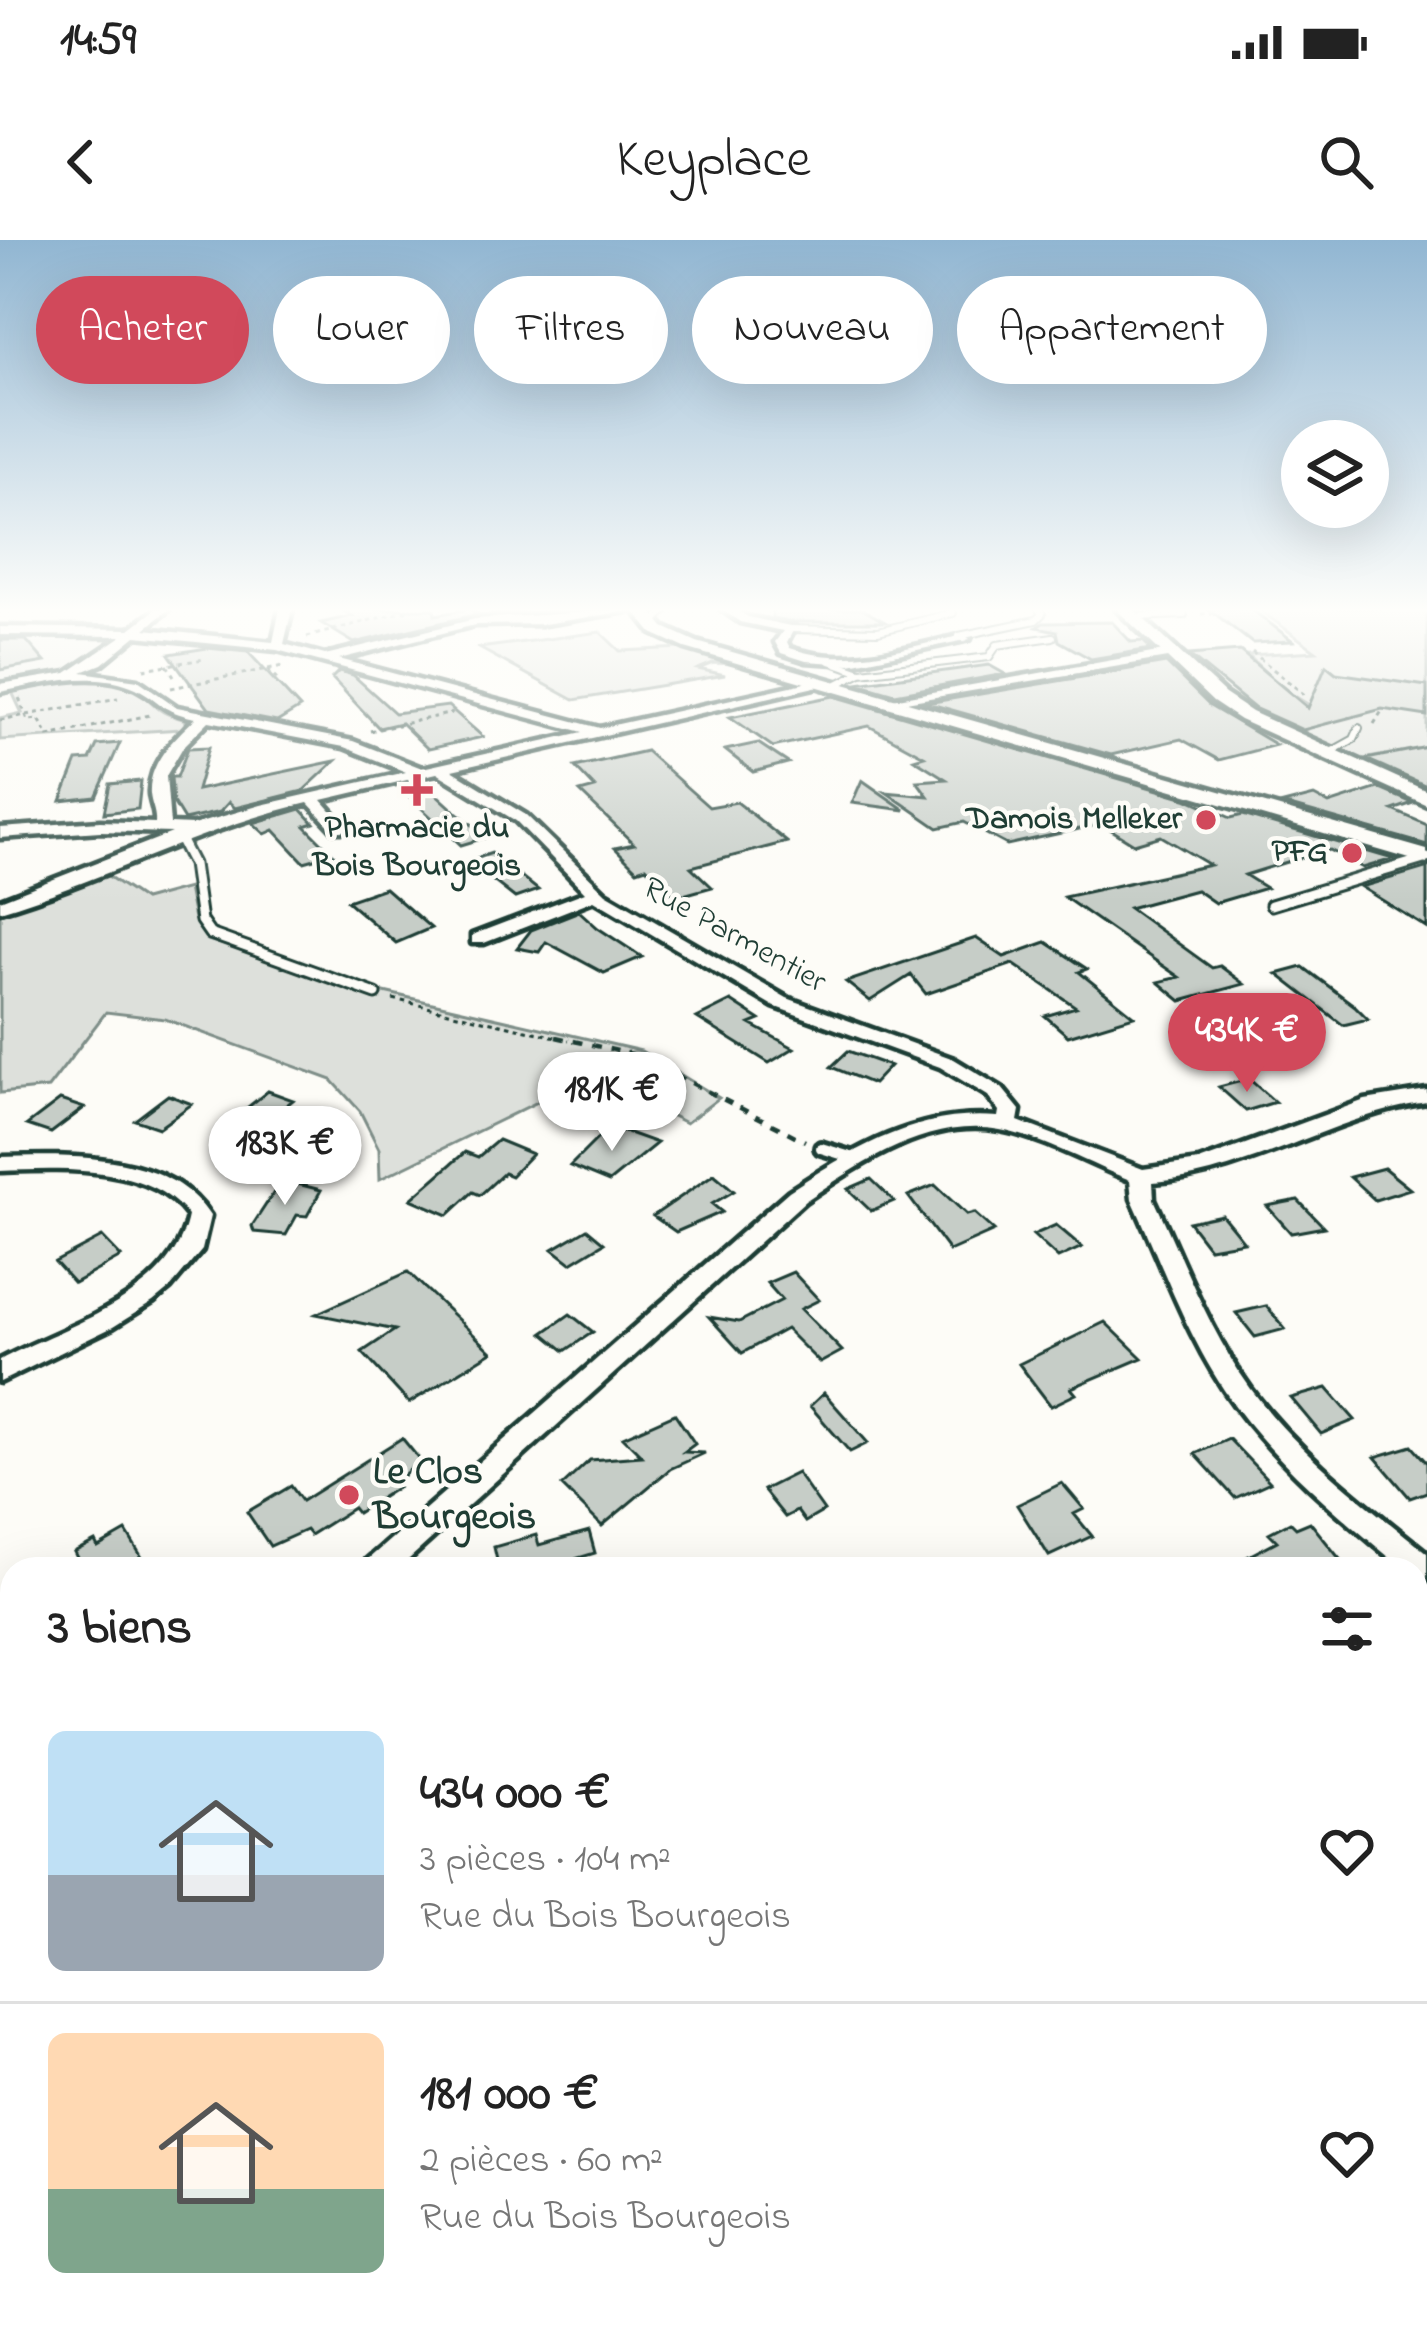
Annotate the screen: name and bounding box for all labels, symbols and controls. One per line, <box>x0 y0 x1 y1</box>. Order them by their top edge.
text: 14:59 <box>60 9 136 75</box>
text: Keyplace <box>616 123 811 201</box>
icon: back <box>48 129 114 195</box>
icon: search <box>1313 129 1379 195</box>
chip: Acheter <box>36 276 249 384</box>
chip: Louer <box>273 276 450 384</box>
chip: Filtres <box>474 276 668 384</box>
chip: Nouveau <box>692 276 933 384</box>
chip: Appartement <box>957 276 1267 384</box>
map controls <box>1281 420 1389 528</box>
button: layers <box>1281 420 1389 528</box>
marker: Pharmacie du Bois Bourgeois <box>404 777 430 803</box>
place label: Damois Melleker <box>964 796 1183 844</box>
place label: Pharmacie du Bois Bourgeois <box>311 805 521 892</box>
marker: Damois Melleker <box>1193 807 1219 833</box>
place label: PFG <box>1271 829 1328 877</box>
marker: PFG <box>1339 840 1365 866</box>
street label: Rue Parmentier <box>633 866 835 1007</box>
pin: 434K € <box>1149 993 1345 1095</box>
text: 434K € <box>1195 1003 1299 1060</box>
pin: 181K € <box>514 1052 710 1154</box>
text: 181K € <box>564 1062 660 1119</box>
pin: 183K € <box>187 1106 383 1208</box>
text: 183K € <box>236 1116 334 1173</box>
place label: Le Clos Bourgeois <box>371 1445 536 1548</box>
marker: Le Clos Bourgeois <box>336 1482 362 1508</box>
text: 3 biens <box>48 1592 192 1667</box>
icon: filters <box>1314 1596 1380 1662</box>
text: 434 000 € <box>420 1757 610 1832</box>
icon: home <box>144 1779 288 1923</box>
icon: heart <box>1314 1818 1380 1884</box>
text: 3 pièces · 104 m² <box>420 1832 671 1889</box>
text: Rue du Bois Bourgeois <box>420 1889 791 1946</box>
text: 181 000 € <box>420 2058 599 2133</box>
icon: home <box>144 2081 288 2225</box>
icon: heart <box>1314 2120 1380 2186</box>
text: 2 pièces · 60 m² <box>420 2133 663 2190</box>
text: Rue du Bois Bourgeois <box>420 2190 791 2247</box>

